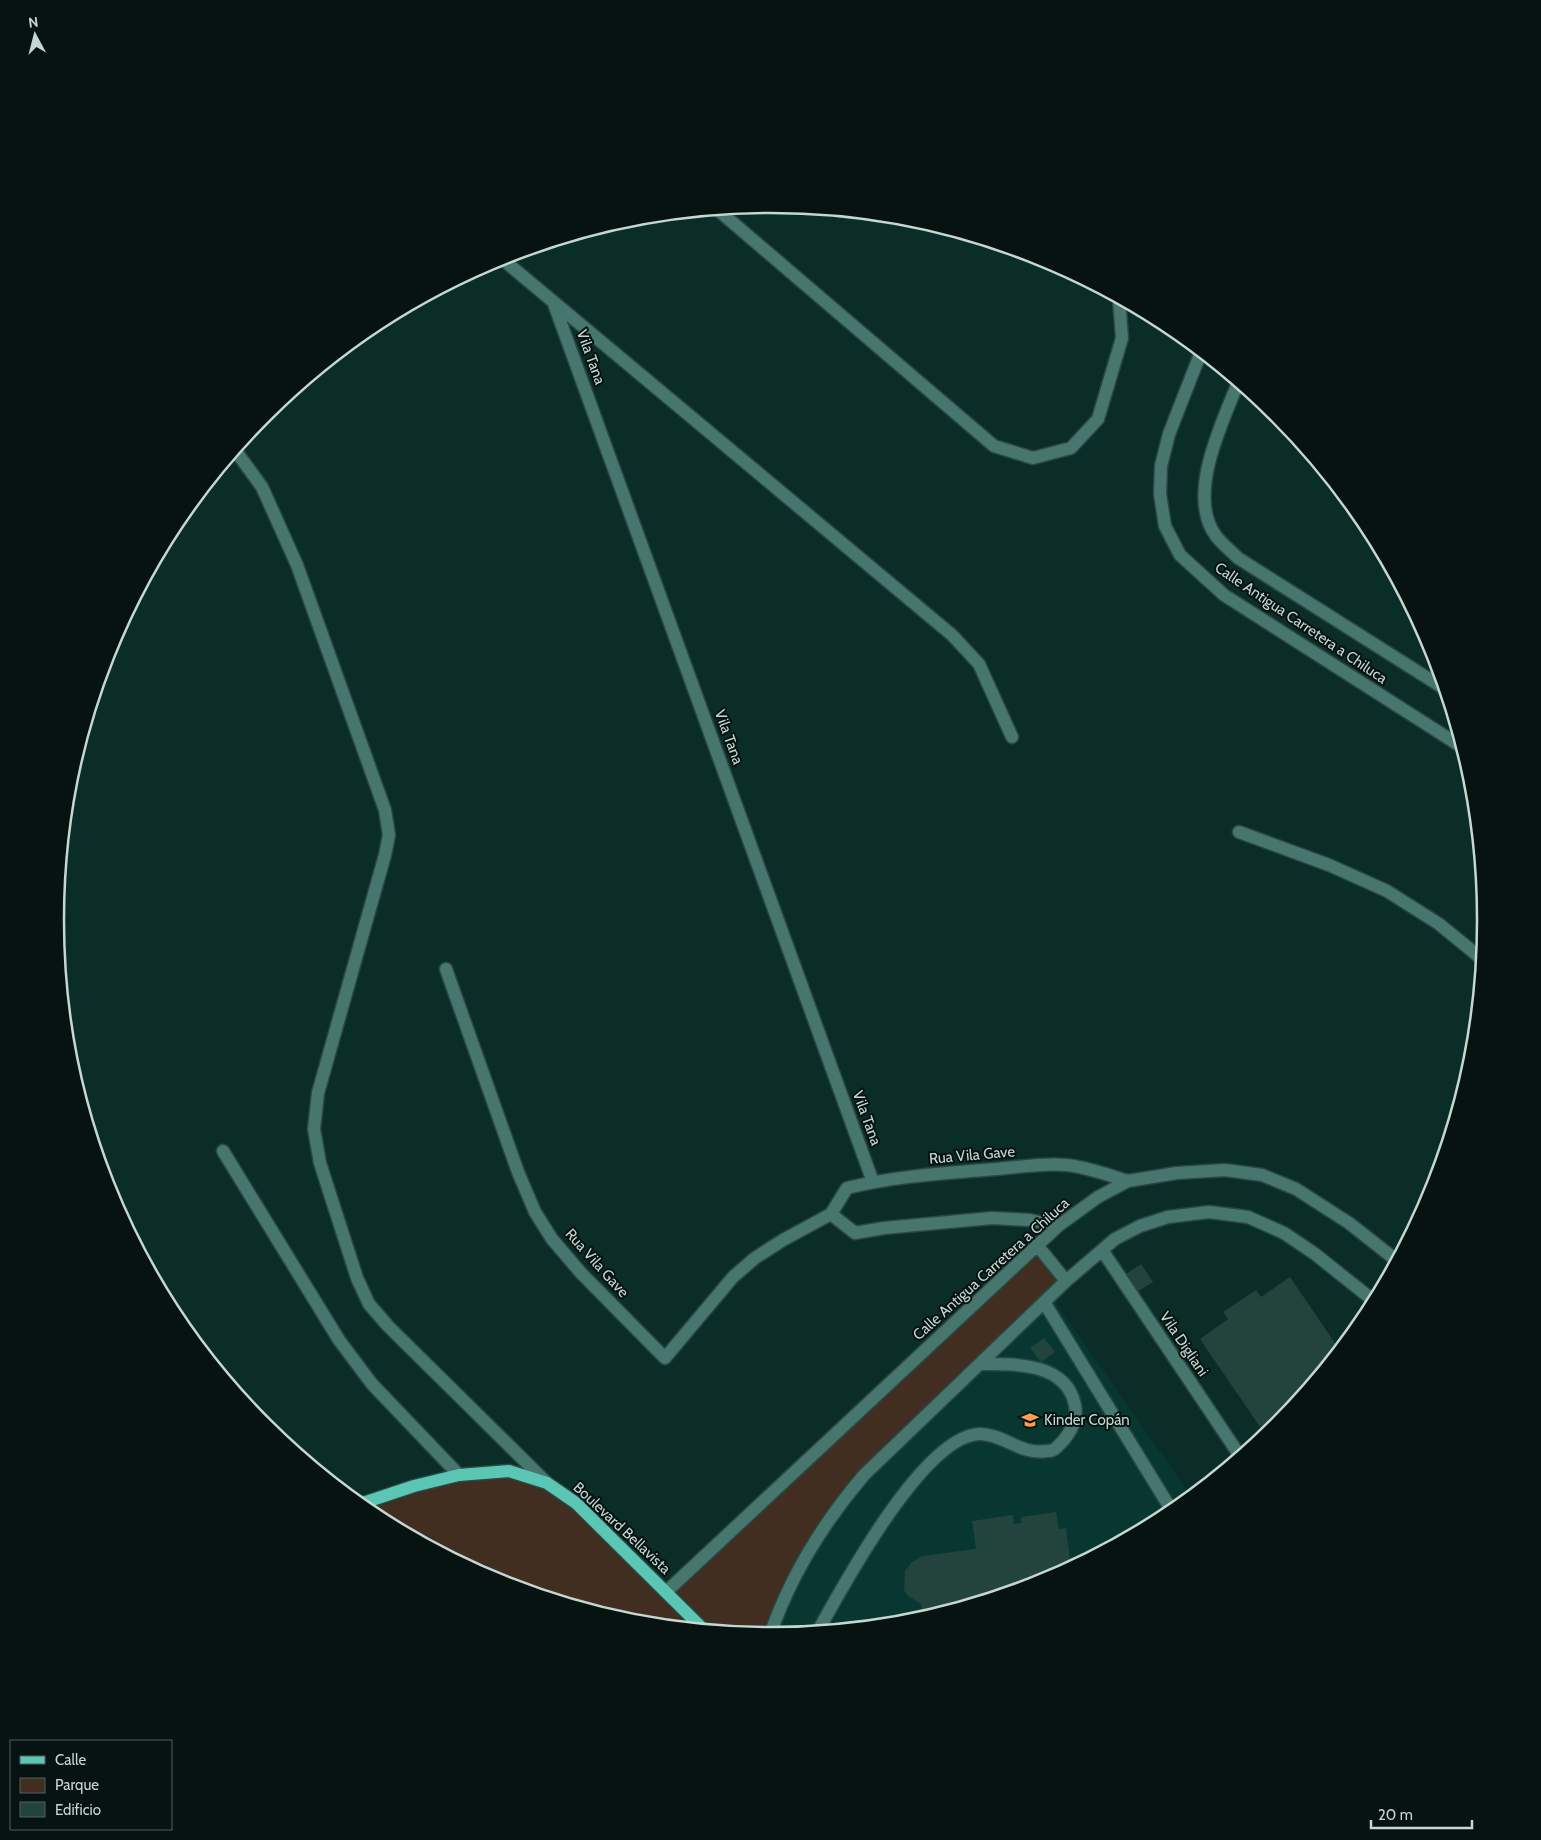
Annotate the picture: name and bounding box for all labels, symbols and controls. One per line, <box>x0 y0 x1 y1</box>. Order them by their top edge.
north arrow <box>10 10 60 60</box>
text: N <box>27 13 39 32</box>
street label: Vila Tana <box>573 327 609 388</box>
street label: Calle Antigua Carretera a Chiluca <box>1211 559 1391 688</box>
street label: Vila Tana <box>711 707 747 768</box>
street label: Vila Tana <box>849 1088 885 1149</box>
street label: Rua Vila Gave <box>928 1142 1016 1168</box>
street label: Calle Antigua Carretera a Chiluca <box>909 1194 1073 1344</box>
street label: Rua Vila Gave <box>561 1225 633 1301</box>
street label: Vila Digliani <box>1156 1308 1212 1380</box>
school or university icon: Kinder Copán <box>1020 1410 1040 1430</box>
place label: Kinder Copán <box>1044 1411 1130 1429</box>
street label: Boulevard Bellavista <box>570 1478 675 1578</box>
legend <box>10 1740 172 1830</box>
text: Calle <box>55 1751 86 1769</box>
text: Parque <box>55 1776 99 1794</box>
scale bar <box>1371 1798 1472 1830</box>
text: Edificio <box>55 1801 101 1819</box>
text: 20 m <box>1378 1806 1413 1824</box>

